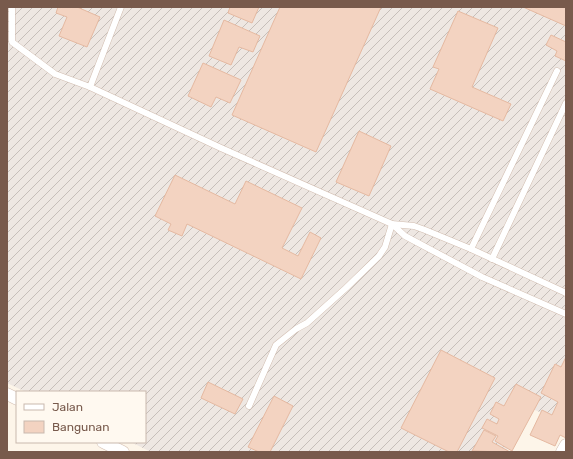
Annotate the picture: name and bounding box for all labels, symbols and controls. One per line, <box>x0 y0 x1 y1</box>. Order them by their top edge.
legend <box>16 391 146 443</box>
text: Jalan <box>52 400 83 414</box>
text: Bangunan <box>52 420 109 434</box>

